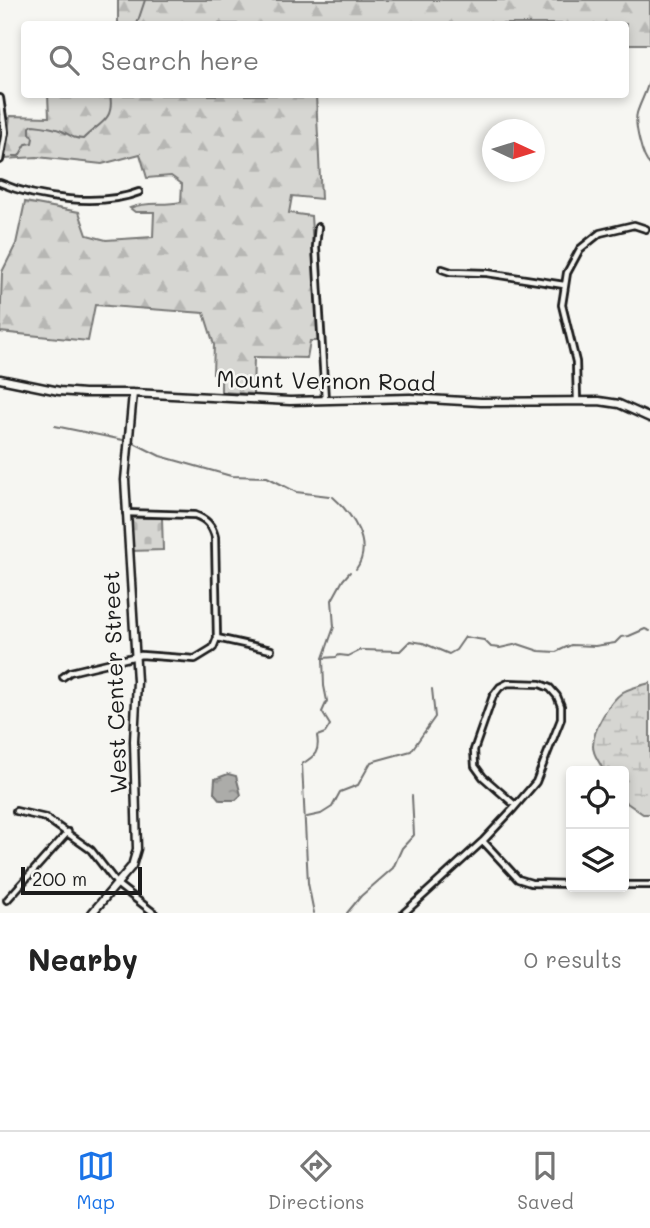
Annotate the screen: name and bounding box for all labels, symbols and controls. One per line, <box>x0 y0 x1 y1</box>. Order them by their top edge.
search box <box>21 21 629 98</box>
icon: search <box>45 41 83 79</box>
text: Search here <box>101 43 259 77</box>
north arrow <box>482 119 545 182</box>
street label: Mount Vernon Road <box>216 363 436 397</box>
street label: West Center Street <box>95 570 133 794</box>
map controls <box>566 766 629 892</box>
button: locate <box>566 766 629 829</box>
button: layers <box>566 829 629 892</box>
scale bar <box>21 864 142 896</box>
text: 200 m <box>32 866 87 891</box>
text: Nearby <box>28 939 138 979</box>
text: 0 results <box>524 944 622 974</box>
tab: Map <box>76 1147 115 1214</box>
tab: Directions <box>268 1147 364 1214</box>
tab: Saved <box>517 1147 574 1214</box>

